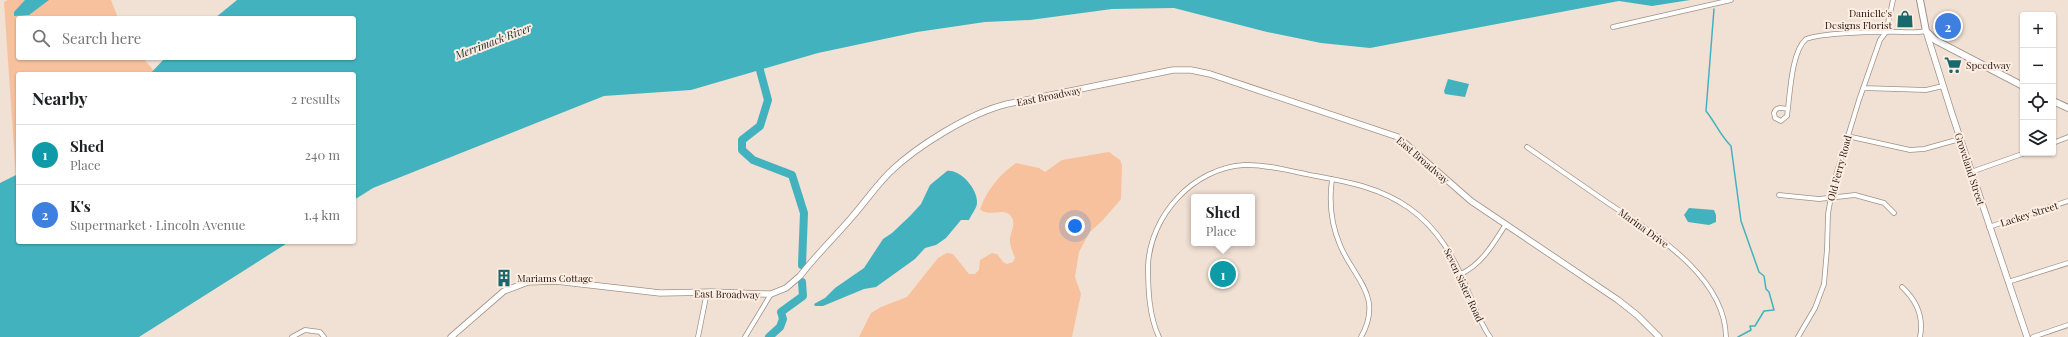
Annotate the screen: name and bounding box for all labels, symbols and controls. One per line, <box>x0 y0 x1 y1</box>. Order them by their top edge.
place label: Danielle's Designs Florist <box>1825 6 1892 32</box>
shop icon: Danielle's Designs Florist <box>1895 9 1915 29</box>
pin: 2 <box>1935 11 1961 41</box>
map controls <box>2020 12 2056 156</box>
button: + <box>2020 12 2056 48</box>
search box <box>16 16 356 60</box>
water label: Merrimack River <box>452 19 534 63</box>
icon: search <box>30 27 52 49</box>
text: Search here <box>62 28 141 48</box>
button: − <box>2020 48 2056 84</box>
supermarket icon: Speedway <box>1943 55 1963 75</box>
place label: Speedway <box>1966 58 2011 72</box>
street label: East Broadway <box>1015 83 1083 109</box>
button: locate <box>2020 84 2056 120</box>
text: Nearby <box>32 87 87 109</box>
text: 2 results <box>291 90 340 107</box>
button: layers <box>2020 120 2056 156</box>
street label: Groveland Street <box>1952 131 1988 208</box>
street label: East Broadway <box>1394 133 1452 187</box>
street label: Old Ferry Road <box>1823 133 1855 203</box>
text: Shed <box>70 136 104 156</box>
text: 1 <box>43 146 47 163</box>
text: 240 m <box>305 146 340 163</box>
text: Place <box>70 156 101 173</box>
popup <box>1191 194 1255 246</box>
text: K's <box>70 196 91 216</box>
street label: Lackey Street <box>1998 198 2060 230</box>
text: Shed <box>1206 202 1240 222</box>
street label: Marina Drive <box>1616 205 1672 251</box>
text: 2 <box>42 206 48 223</box>
text: 1.4 km <box>304 206 340 223</box>
text: Supermarket · Lincoln Avenue <box>70 216 245 233</box>
your location <box>1065 216 1085 236</box>
text: Place <box>1206 222 1236 239</box>
street label: Seven Sister Road <box>1441 246 1487 324</box>
pin: 1 <box>1210 259 1236 289</box>
building icon: Mariams Cottage <box>494 268 514 288</box>
place label: Mariams Cottage <box>517 271 593 285</box>
street label: East Broadway <box>694 286 760 302</box>

